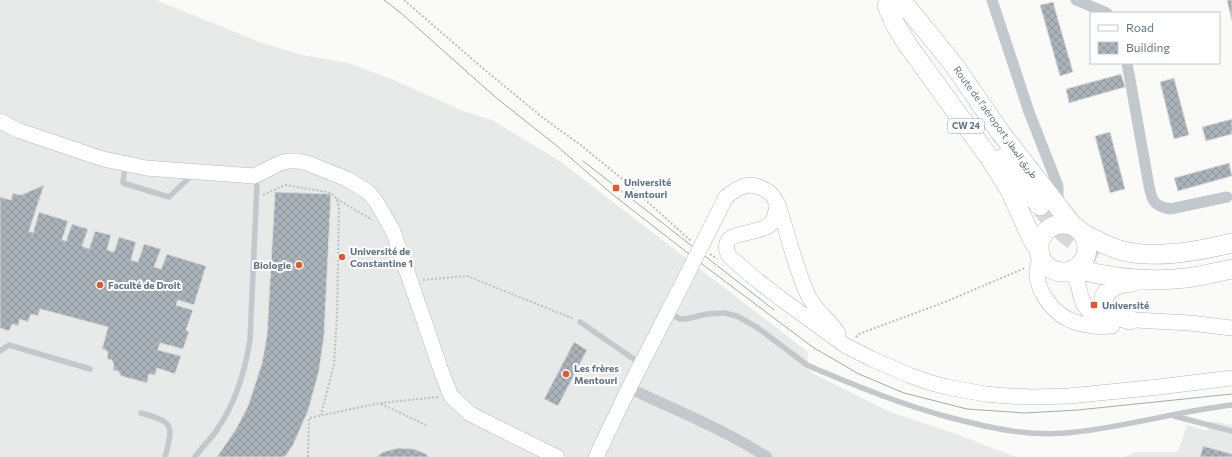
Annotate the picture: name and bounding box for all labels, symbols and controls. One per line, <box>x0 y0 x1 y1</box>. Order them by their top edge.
legend <box>1090 12 1220 64</box>
text: Road <box>1126 20 1154 34</box>
text: Building <box>1126 40 1170 54</box>
street label: Route de l'aéroport طريق المطار <box>950 64 1041 181</box>
road number: CW 24 <box>948 119 984 133</box>
place label: Université Mentouri <box>624 176 671 200</box>
marker: Université Mentouri <box>611 183 621 193</box>
place label: Université de Constantine 1 <box>350 245 413 269</box>
marker: Université de Constantine 1 <box>337 252 347 262</box>
place label: Biologie <box>253 259 291 271</box>
marker: Biologie <box>294 260 304 270</box>
place label: Faculté de Droit <box>108 279 181 291</box>
marker: Faculté de Droit <box>95 280 105 290</box>
place label: Université <box>1102 299 1149 311</box>
marker: Université <box>1089 300 1099 310</box>
place label: Les frères Mentouri <box>574 362 619 386</box>
marker: Les frères Mentouri <box>561 369 571 379</box>

